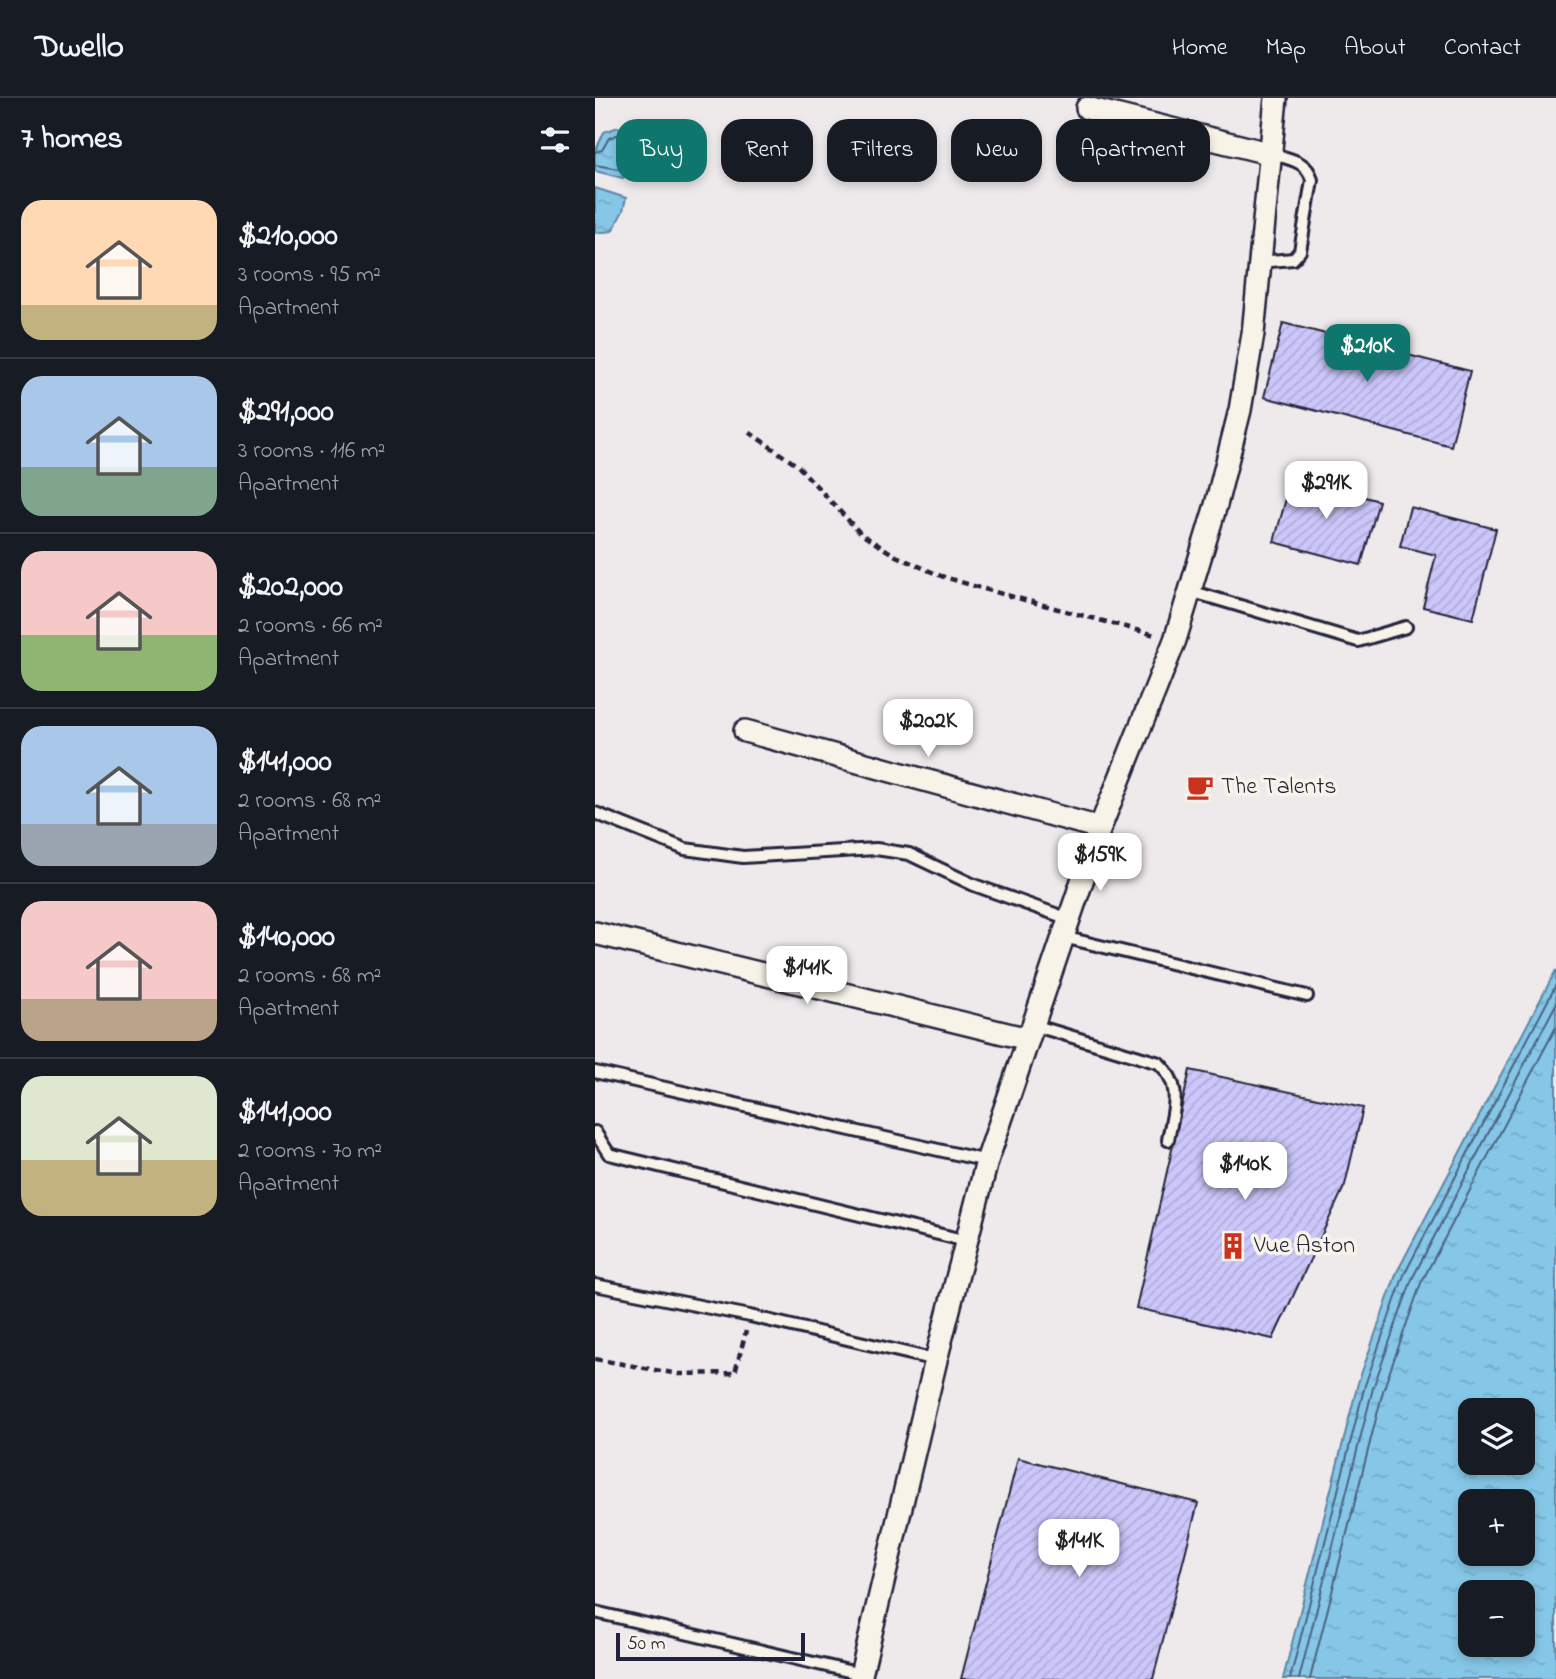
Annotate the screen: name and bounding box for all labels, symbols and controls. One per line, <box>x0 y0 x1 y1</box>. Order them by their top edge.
text: Dwello <box>35 24 124 72</box>
text: Home <box>1172 31 1228 66</box>
text: Map <box>1266 31 1306 66</box>
text: About <box>1344 31 1406 66</box>
text: Contact <box>1444 31 1521 66</box>
text: 7 homes <box>21 118 123 162</box>
chip: Buy <box>616 119 707 182</box>
chip: Rent <box>721 119 813 182</box>
chip: Filters <box>827 119 937 182</box>
chip: New <box>951 119 1042 182</box>
chip: Apartment <box>1056 119 1210 182</box>
icon: filters <box>536 121 574 159</box>
text: $210,000 <box>238 215 338 259</box>
icon: home <box>77 228 161 312</box>
text: 3 rooms · 95 m² <box>238 259 381 292</box>
text: Apartment <box>238 292 339 325</box>
pin: $210K <box>1318 324 1416 384</box>
text: $210K <box>1340 330 1394 363</box>
text: $291,000 <box>238 391 334 435</box>
icon: home <box>77 404 161 488</box>
text: 3 rooms · 116 m² <box>238 435 385 468</box>
pin: $291K <box>1277 462 1375 521</box>
text: $291K <box>1301 467 1351 500</box>
text: Apartment <box>238 468 339 501</box>
text: $202,000 <box>238 566 343 610</box>
icon: home <box>77 579 161 663</box>
text: 2 rooms · 66 m² <box>238 610 383 643</box>
text: Apartment <box>238 643 339 676</box>
pin: $202K <box>879 700 977 759</box>
text: $202K <box>899 705 957 738</box>
text: $141,000 <box>238 741 332 785</box>
icon: home <box>77 754 161 838</box>
place label: The Talents <box>1221 770 1337 805</box>
cafe icon: The Talents <box>1185 772 1215 802</box>
text: 2 rooms · 68 m² <box>238 785 381 818</box>
text: Apartment <box>238 818 339 851</box>
pin: $159K <box>1051 834 1149 893</box>
text: $159K <box>1074 839 1126 872</box>
text: $140,000 <box>238 916 335 960</box>
icon: home <box>77 929 161 1013</box>
pin: $141K <box>758 946 856 1006</box>
text: $141K <box>782 952 832 985</box>
text: 2 rooms · 68 m² <box>238 960 381 993</box>
text: Apartment <box>238 993 339 1026</box>
text: $141,000 <box>238 1091 332 1135</box>
icon: home <box>77 1104 161 1188</box>
text: 2 rooms · 70 m² <box>238 1135 382 1168</box>
pin: $140K <box>1196 1142 1294 1202</box>
text: $140K <box>1219 1148 1271 1181</box>
text: Apartment <box>238 1168 339 1201</box>
place label: Vue Aston <box>1253 1229 1355 1264</box>
building icon: Vue Aston <box>1218 1231 1248 1261</box>
map controls <box>1458 1398 1535 1657</box>
button: layers <box>1458 1398 1535 1475</box>
button: + <box>1458 1489 1535 1566</box>
pin: $141K <box>1030 1520 1128 1579</box>
text: $141K <box>1054 1525 1104 1558</box>
button: − <box>1458 1580 1535 1657</box>
scale bar <box>616 1630 805 1662</box>
text: 50 m <box>627 1631 666 1658</box>

